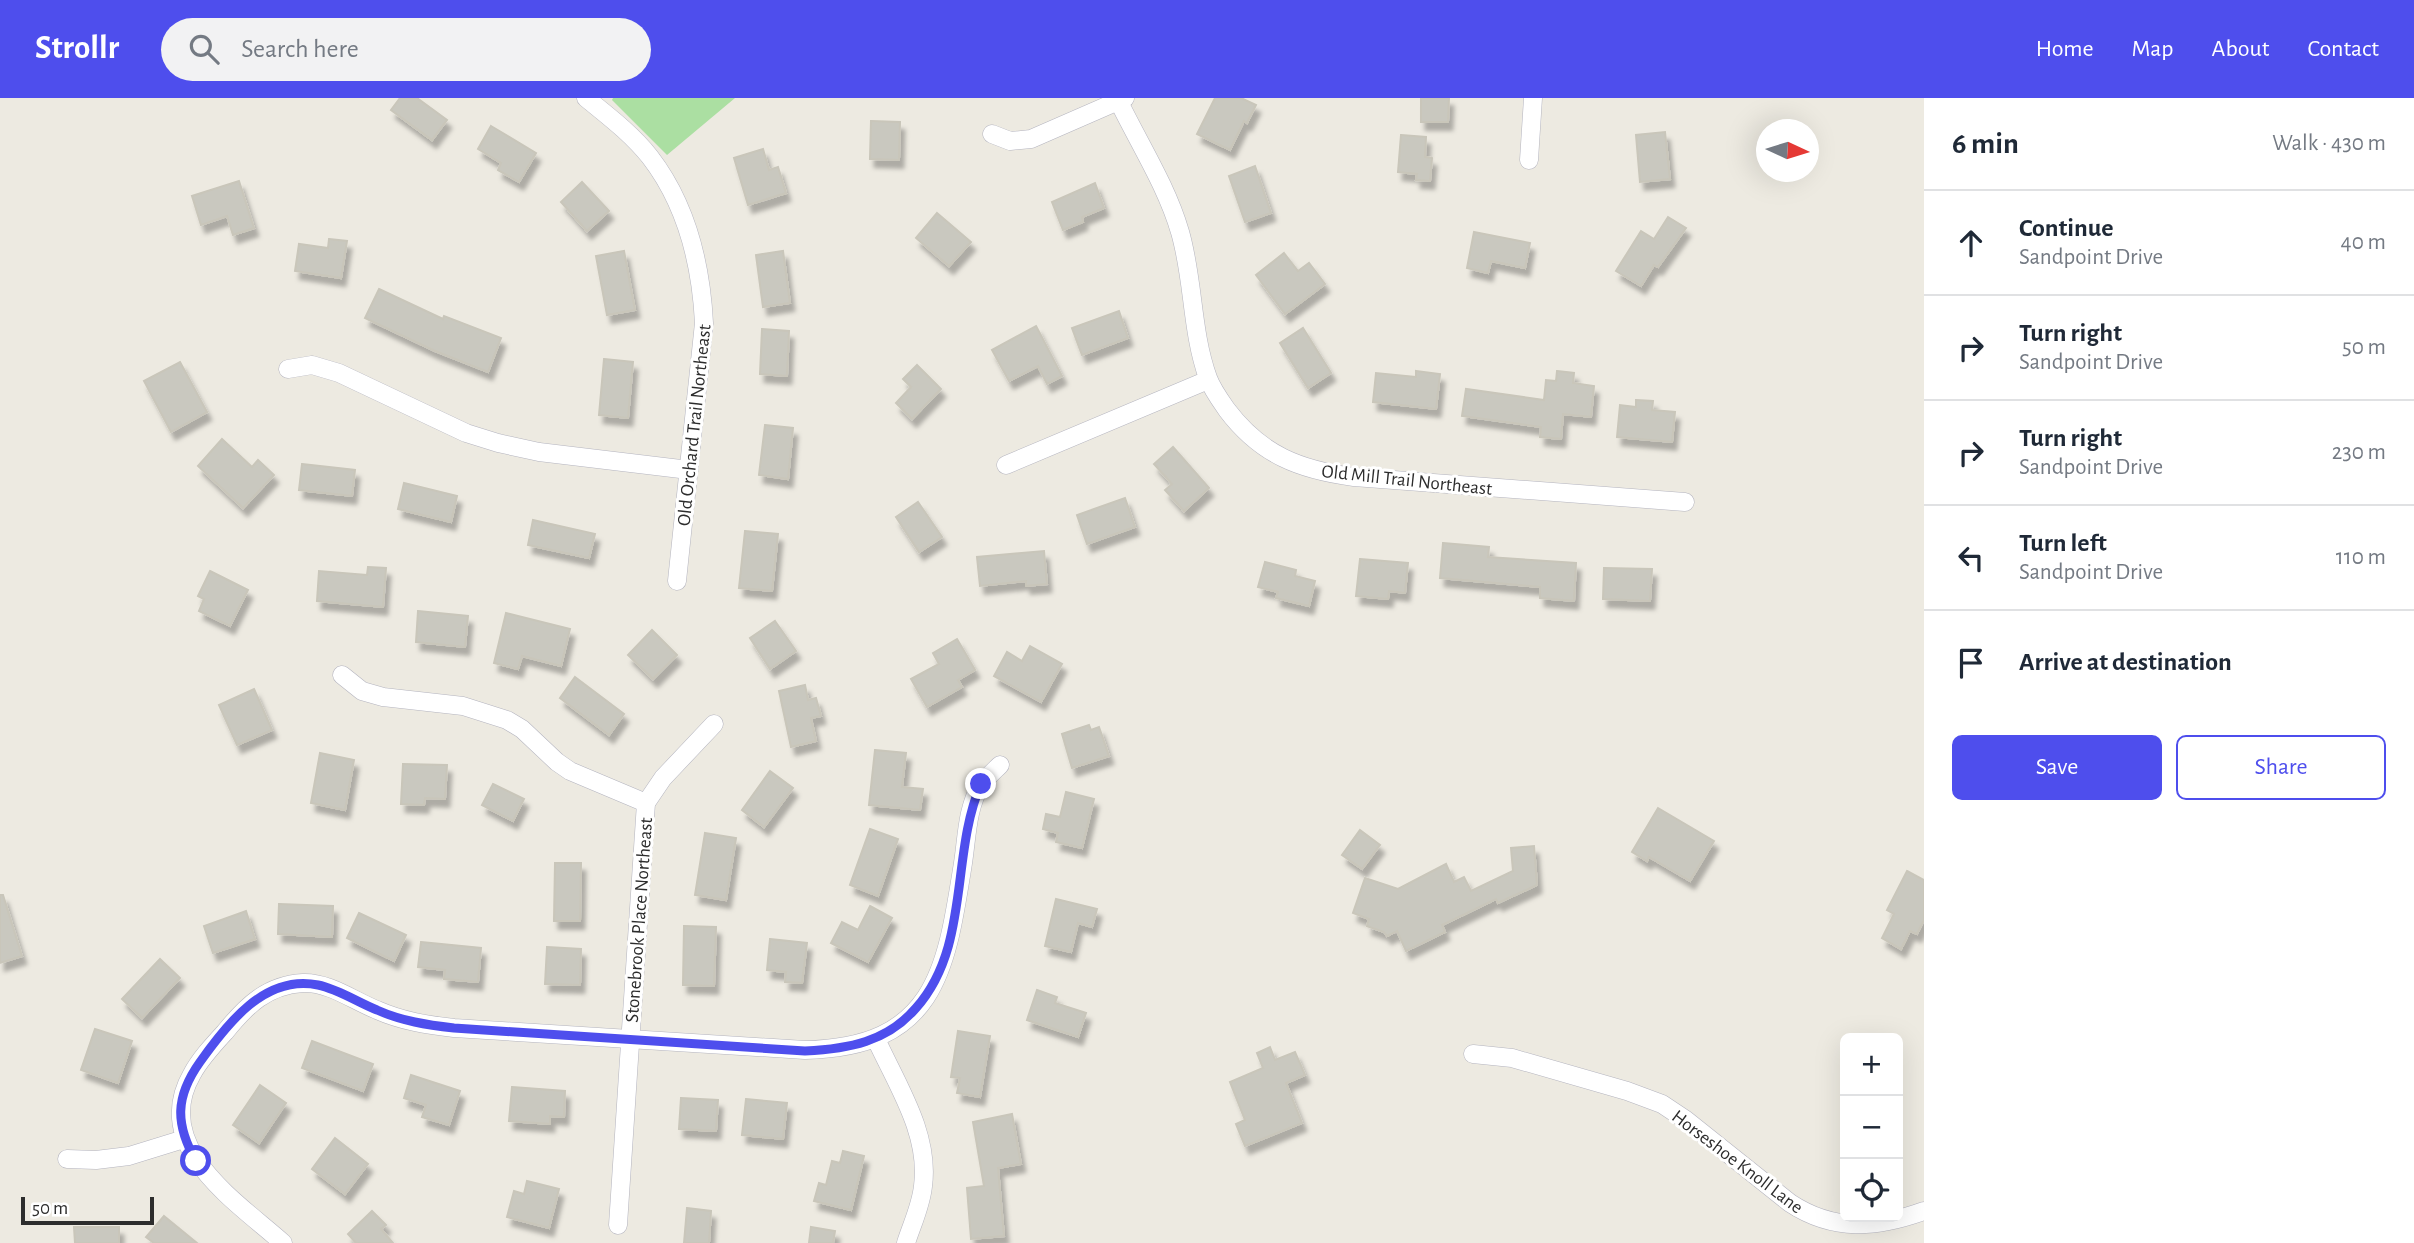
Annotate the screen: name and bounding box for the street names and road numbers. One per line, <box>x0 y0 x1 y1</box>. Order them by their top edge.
street label: Old Orchard Trail Northeast <box>674 323 715 527</box>
street label: Old Mill Trail Northeast <box>1321 462 1493 499</box>
street label: Stonebrook Place Northeast <box>623 817 656 1023</box>
street label: Horseshoe Knoll Lane <box>1668 1107 1806 1218</box>

